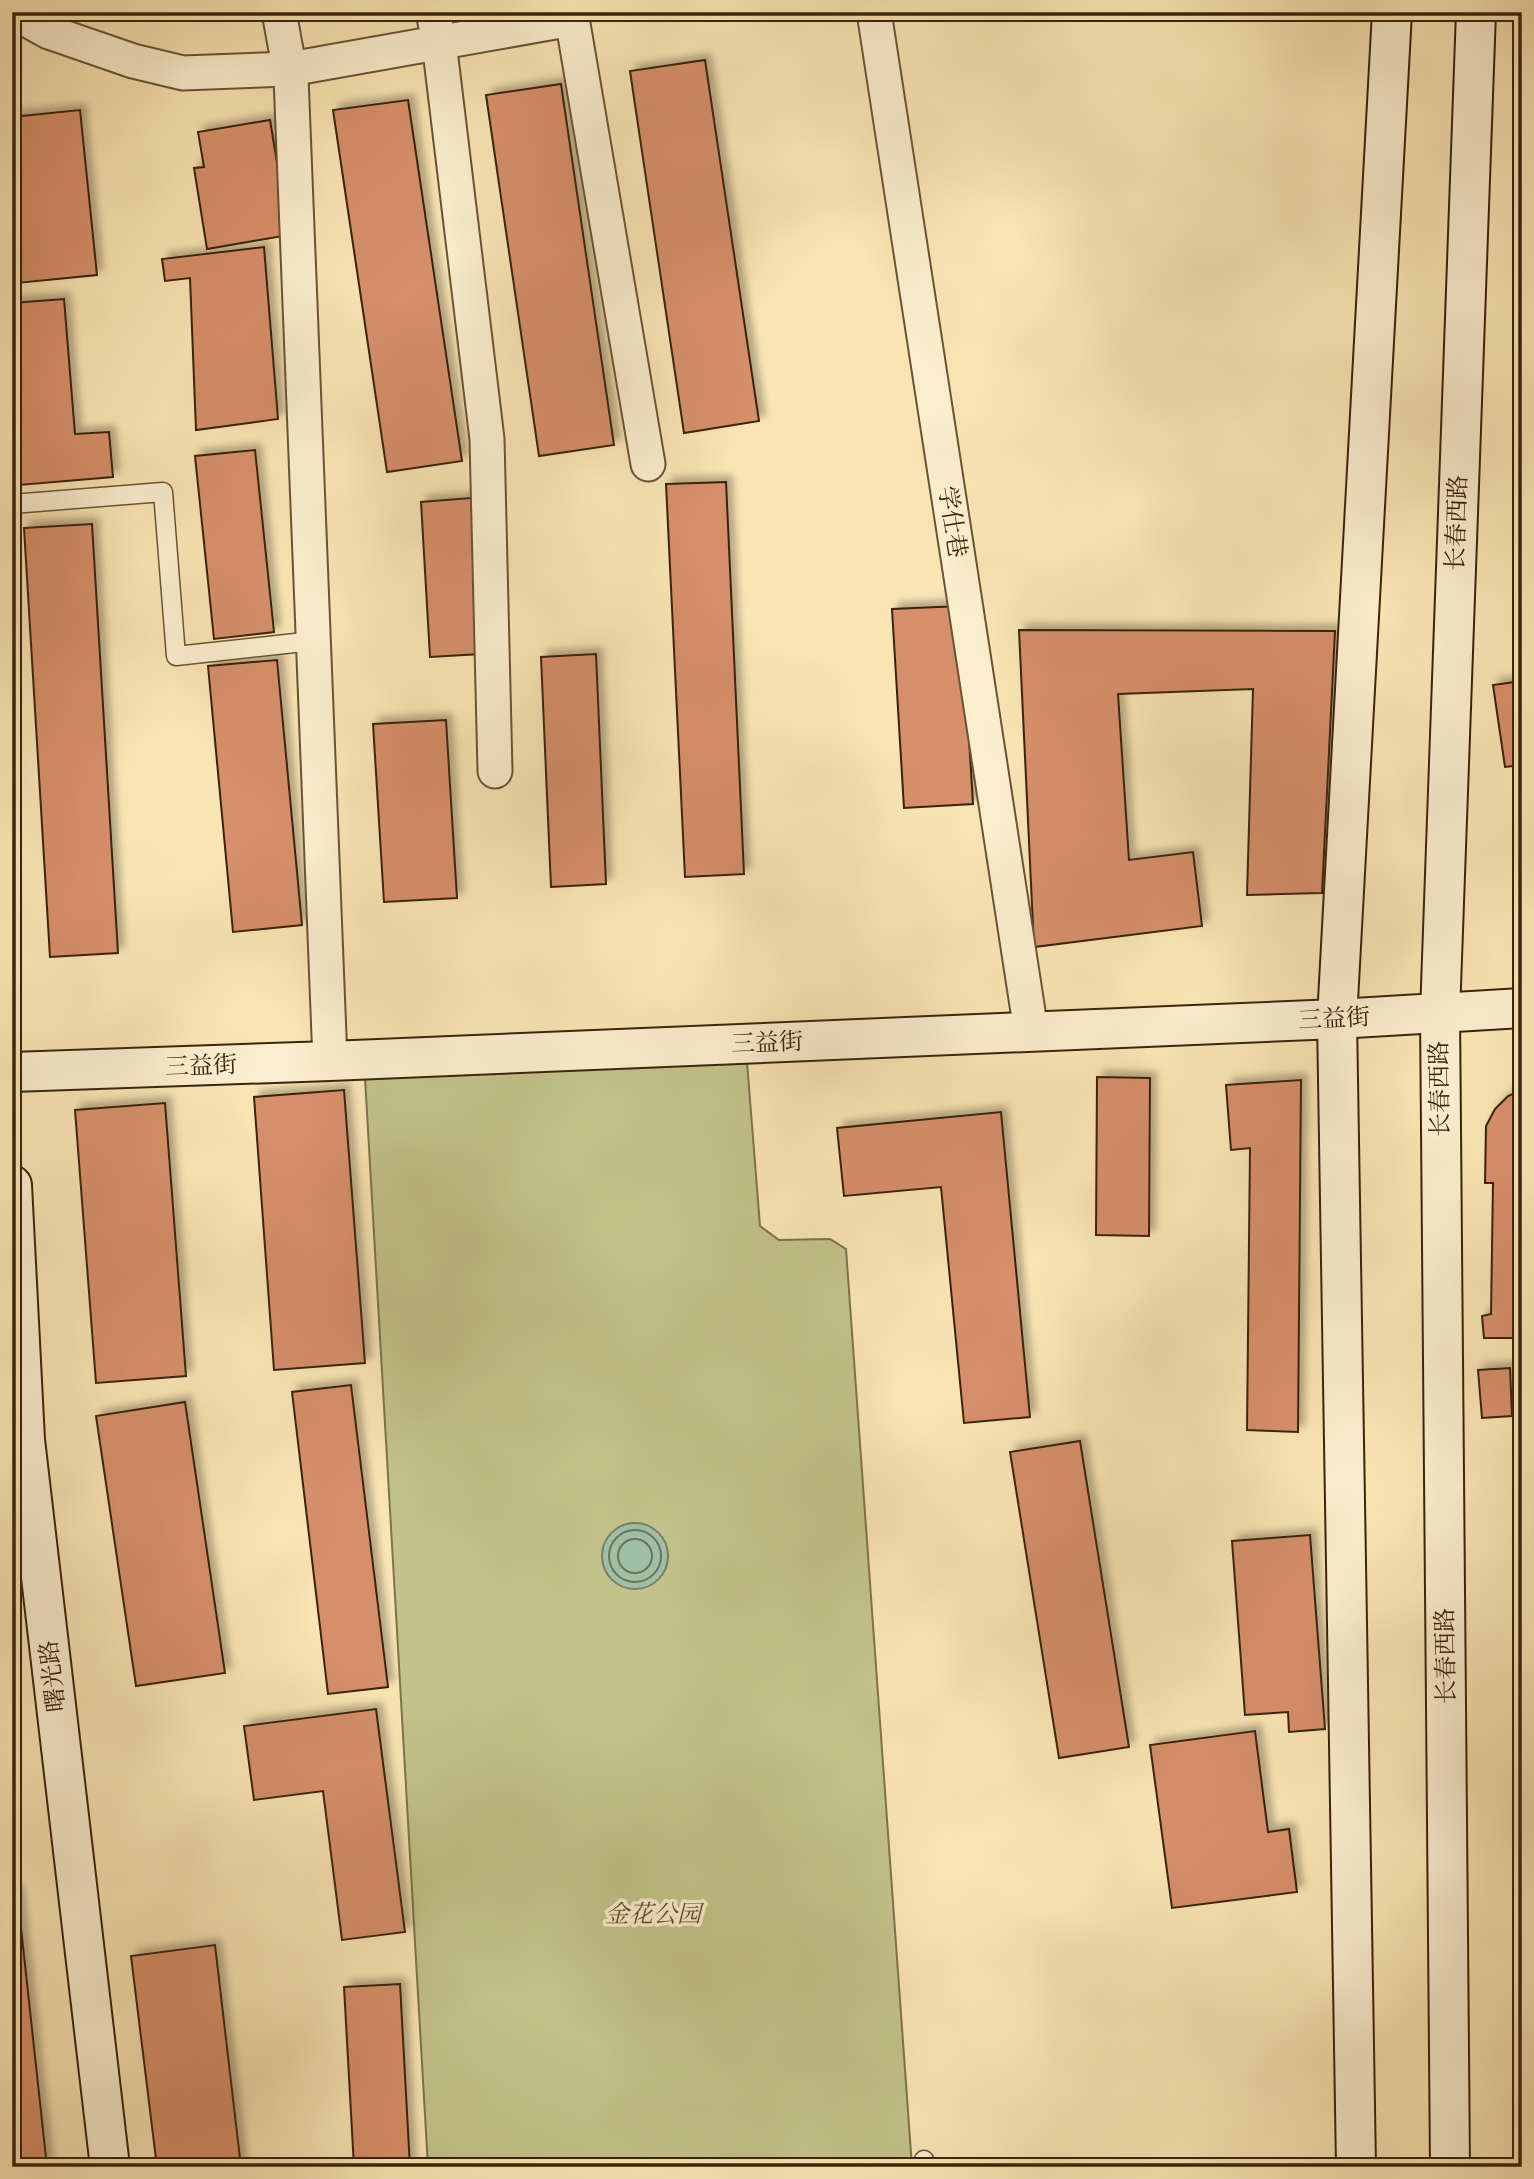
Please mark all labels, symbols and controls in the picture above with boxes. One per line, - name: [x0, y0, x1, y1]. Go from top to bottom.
- street label: 长春西路: [1440, 474, 1474, 572]
- street label: 学仕巷: [931, 484, 973, 560]
- street label: 三益街: [1297, 1002, 1371, 1036]
- street label: 三益街: [730, 1026, 804, 1060]
- street label: 长春西路: [1424, 1041, 1456, 1137]
- street label: 三益街: [164, 1049, 238, 1083]
- street label: 长春西路: [1430, 1608, 1462, 1704]
- street label: 曙光路: [33, 1638, 73, 1714]
- park label: 金花公园: [605, 1899, 705, 1930]

